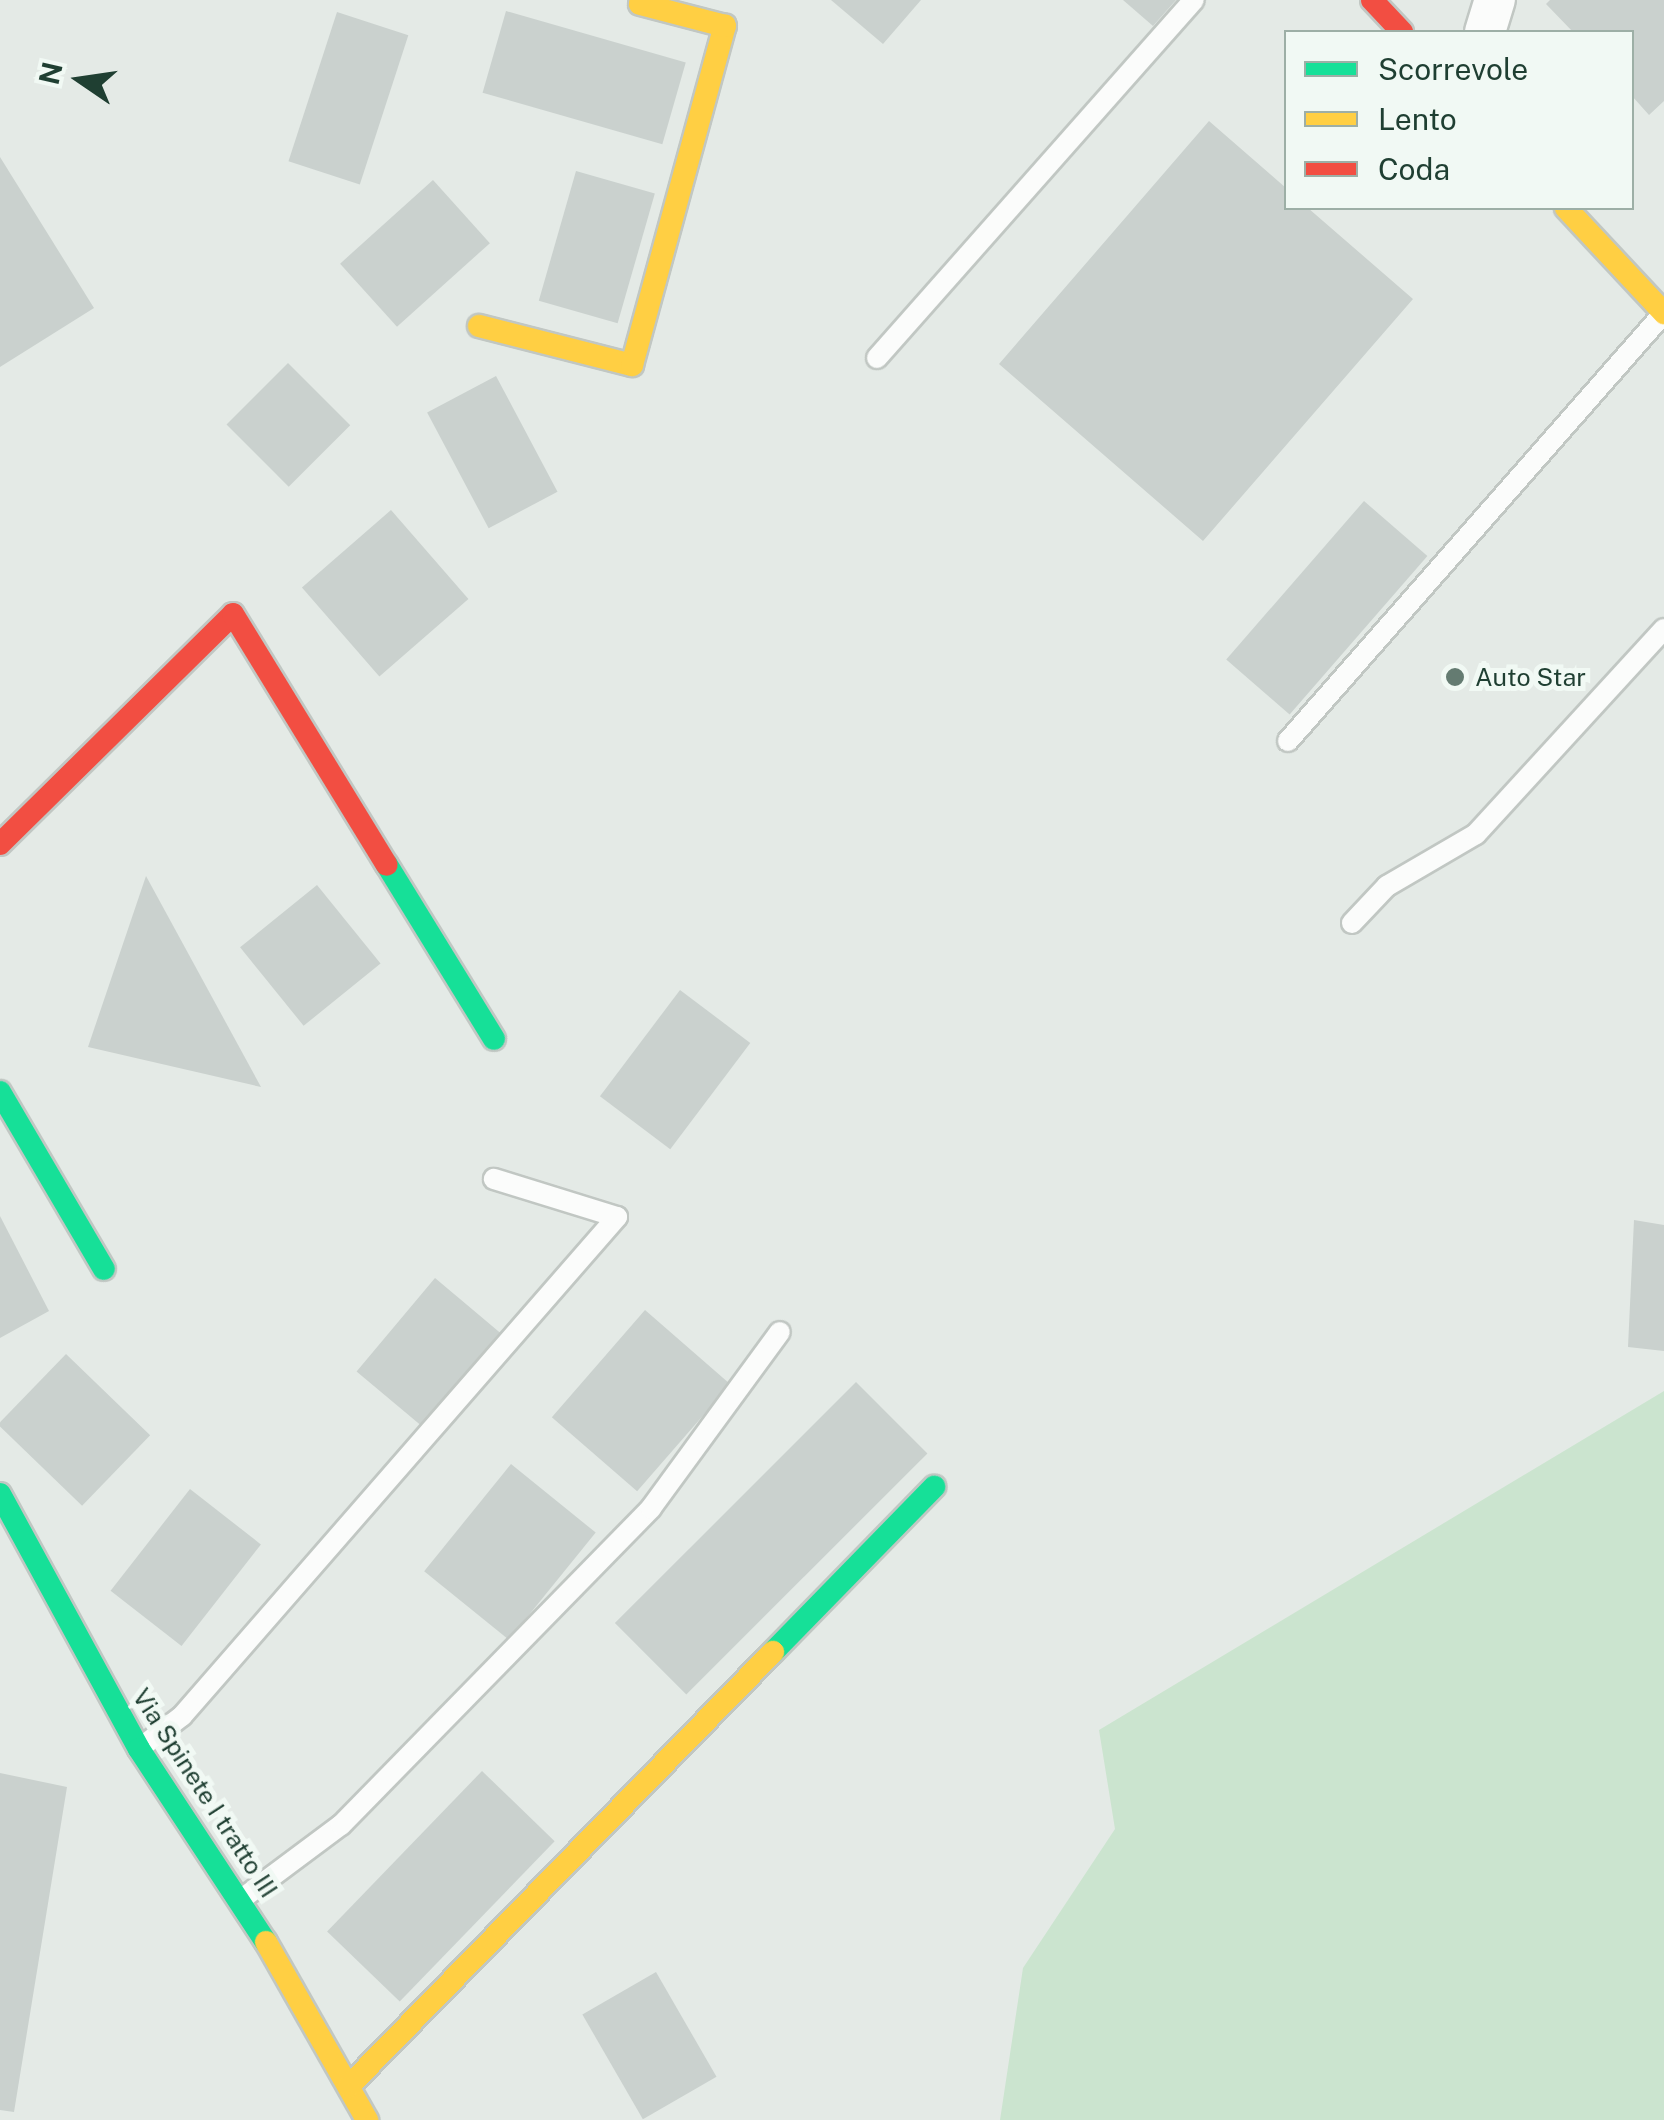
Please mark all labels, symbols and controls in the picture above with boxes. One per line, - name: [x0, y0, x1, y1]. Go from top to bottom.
- north arrow: [30, 30, 130, 130]
- legend: [1284, 30, 1634, 210]
- text: Scorrevole: [1378, 51, 1528, 87]
- text: N: [32, 59, 69, 88]
- text: Lento: [1378, 101, 1457, 137]
- text: Coda: [1378, 151, 1450, 187]
- place label: Auto Star: [1475, 662, 1586, 692]
- marker: Auto Star: [1444, 666, 1466, 688]
- street label: Via Spinete I tratto III: [126, 1683, 284, 1903]

